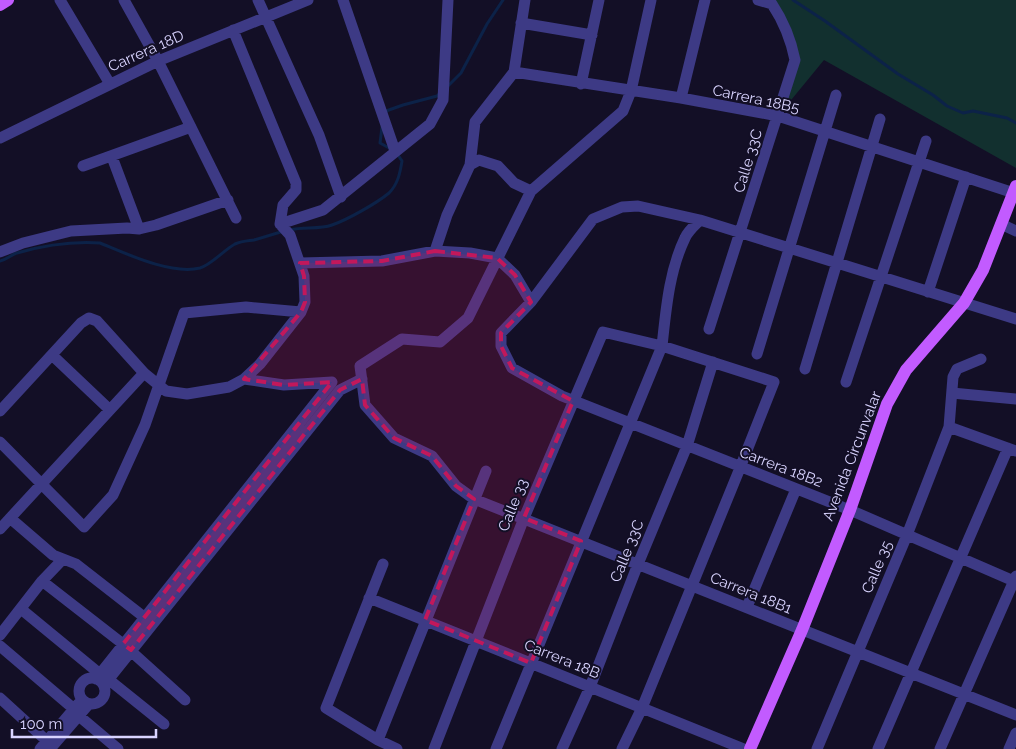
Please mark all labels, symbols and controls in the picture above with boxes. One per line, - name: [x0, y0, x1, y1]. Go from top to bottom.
- street label: Carrera 18D: [105, 26, 187, 76]
- street label: Carrera 18B5: [711, 81, 801, 117]
- street label: Calle 33C: [730, 127, 766, 195]
- street label: Avenida Circunvalar: [819, 388, 885, 523]
- street label: Carrera 18B2: [737, 443, 825, 491]
- street label: Calle 33: [494, 476, 532, 534]
- street label: Calle 33C: [606, 517, 648, 585]
- street label: Calle 35: [858, 538, 896, 596]
- street label: Carrera 18B1: [708, 568, 795, 618]
- street label: Carrera 18B: [521, 636, 603, 682]
- scale bar: [12, 706, 156, 738]
- text: 100 m: [20, 715, 62, 733]

